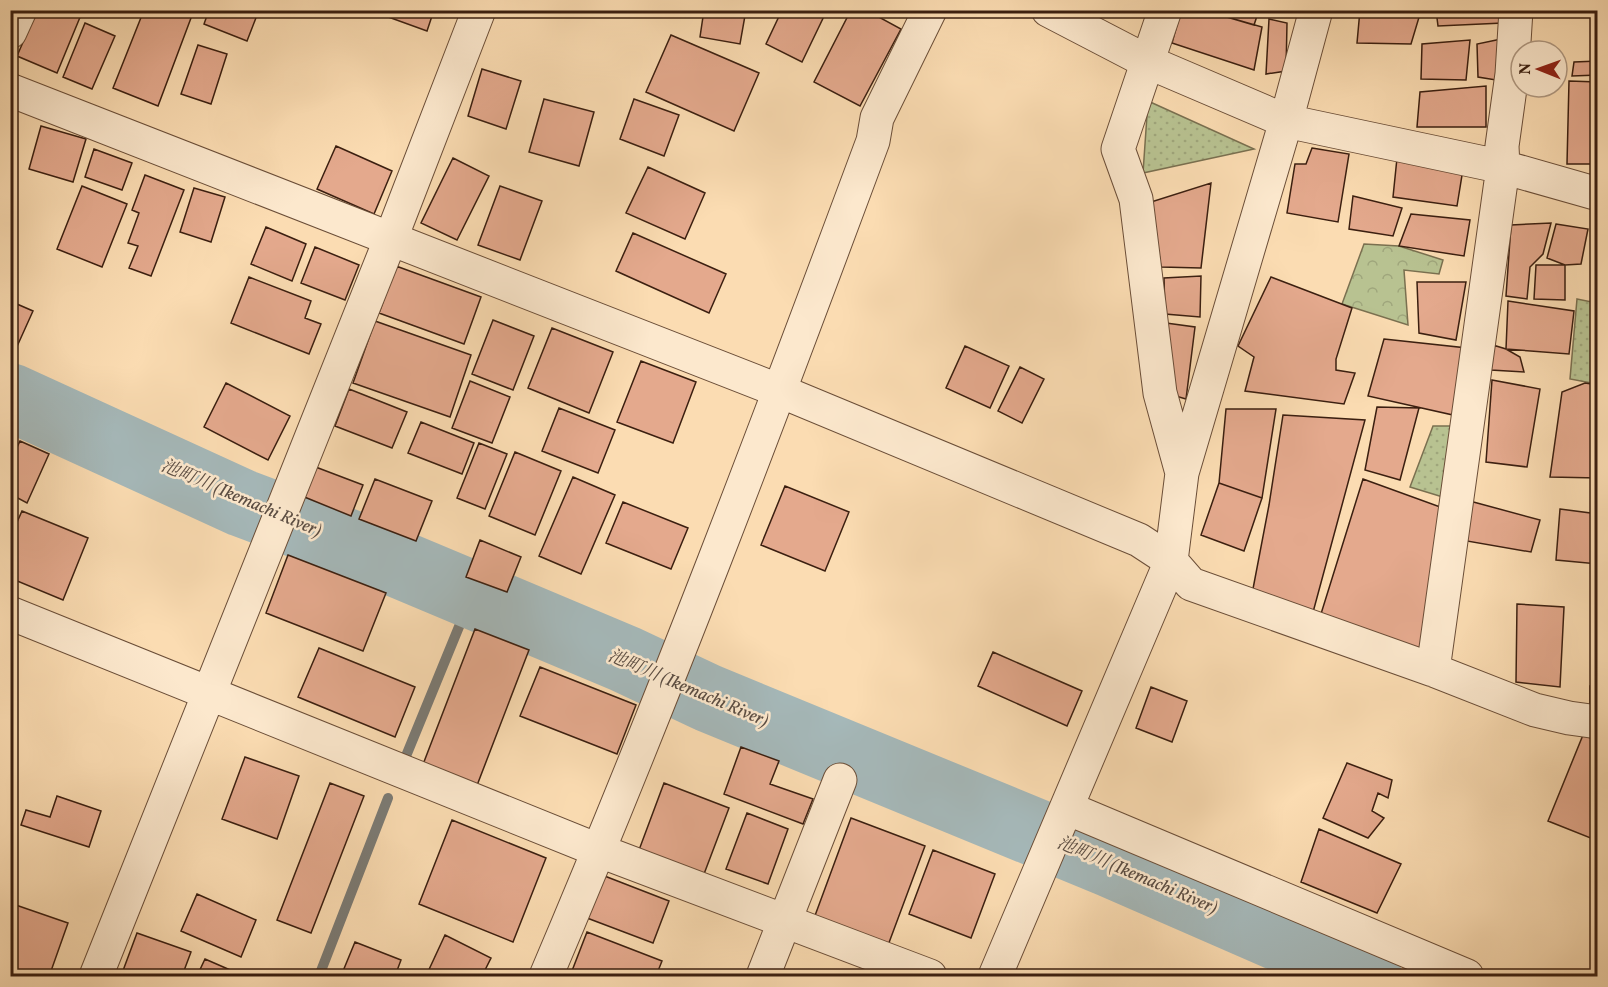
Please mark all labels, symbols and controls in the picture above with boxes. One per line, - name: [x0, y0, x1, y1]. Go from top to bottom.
- north arrow: [1509, 39, 1569, 99]
- text: N: [1515, 62, 1537, 75]
- water label: 池町川 (Ikemachi River): [157, 454, 325, 544]
- water label: 池町川 (Ikemachi River): [604, 644, 772, 734]
- water label: 池町川 (Ikemachi River): [1053, 831, 1221, 921]

